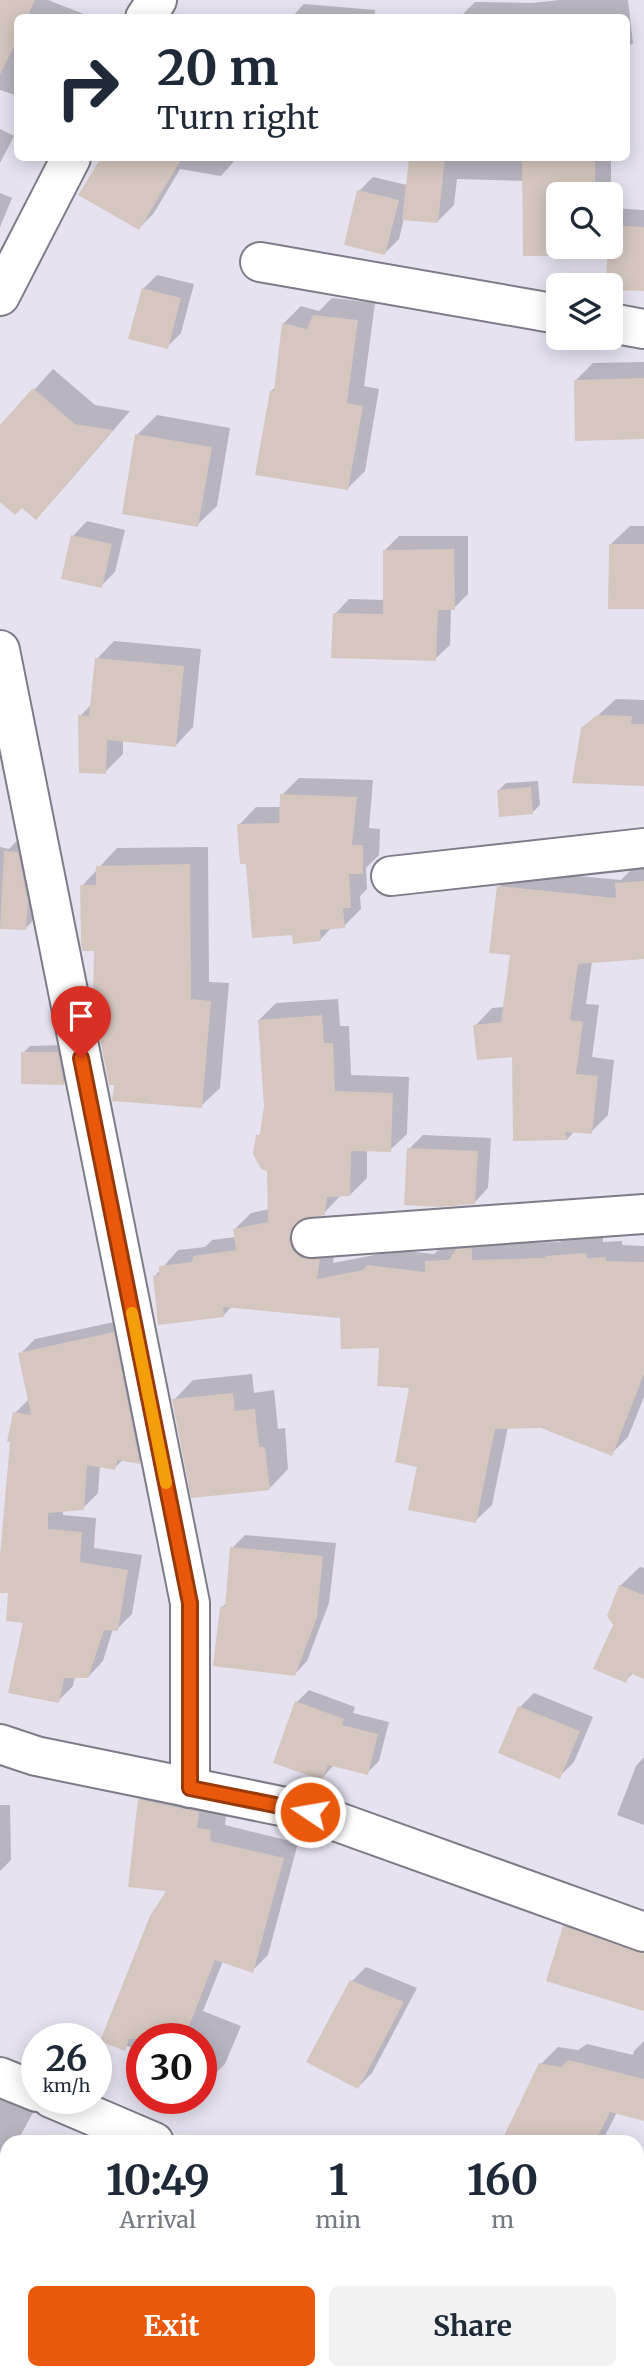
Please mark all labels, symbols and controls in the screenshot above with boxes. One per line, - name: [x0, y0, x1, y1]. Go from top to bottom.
- text: 20 m: [157, 37, 278, 98]
- icon: right: [42, 42, 133, 133]
- text: Turn right: [157, 98, 319, 138]
- map controls: [546, 182, 623, 350]
- button: search: [546, 182, 623, 259]
- button: layers: [546, 273, 623, 350]
- pin: [51, 986, 111, 1058]
- icon: arrive: [62, 997, 100, 1035]
- position arrow: [273, 1775, 347, 1849]
- speed limit sign: 30: [126, 2023, 217, 2114]
- text: 26: [46, 2037, 87, 2081]
- text: km/h: [43, 2074, 90, 2097]
- text: 10:49: [106, 2154, 210, 2206]
- text: 1: [329, 2154, 348, 2206]
- text: 160: [467, 2154, 538, 2206]
- text: Arrival: [119, 2205, 196, 2234]
- text: min: [316, 2205, 361, 2234]
- text: m: [491, 2205, 514, 2234]
- button: Exit: [28, 2286, 315, 2366]
- button: Share: [329, 2286, 616, 2366]

